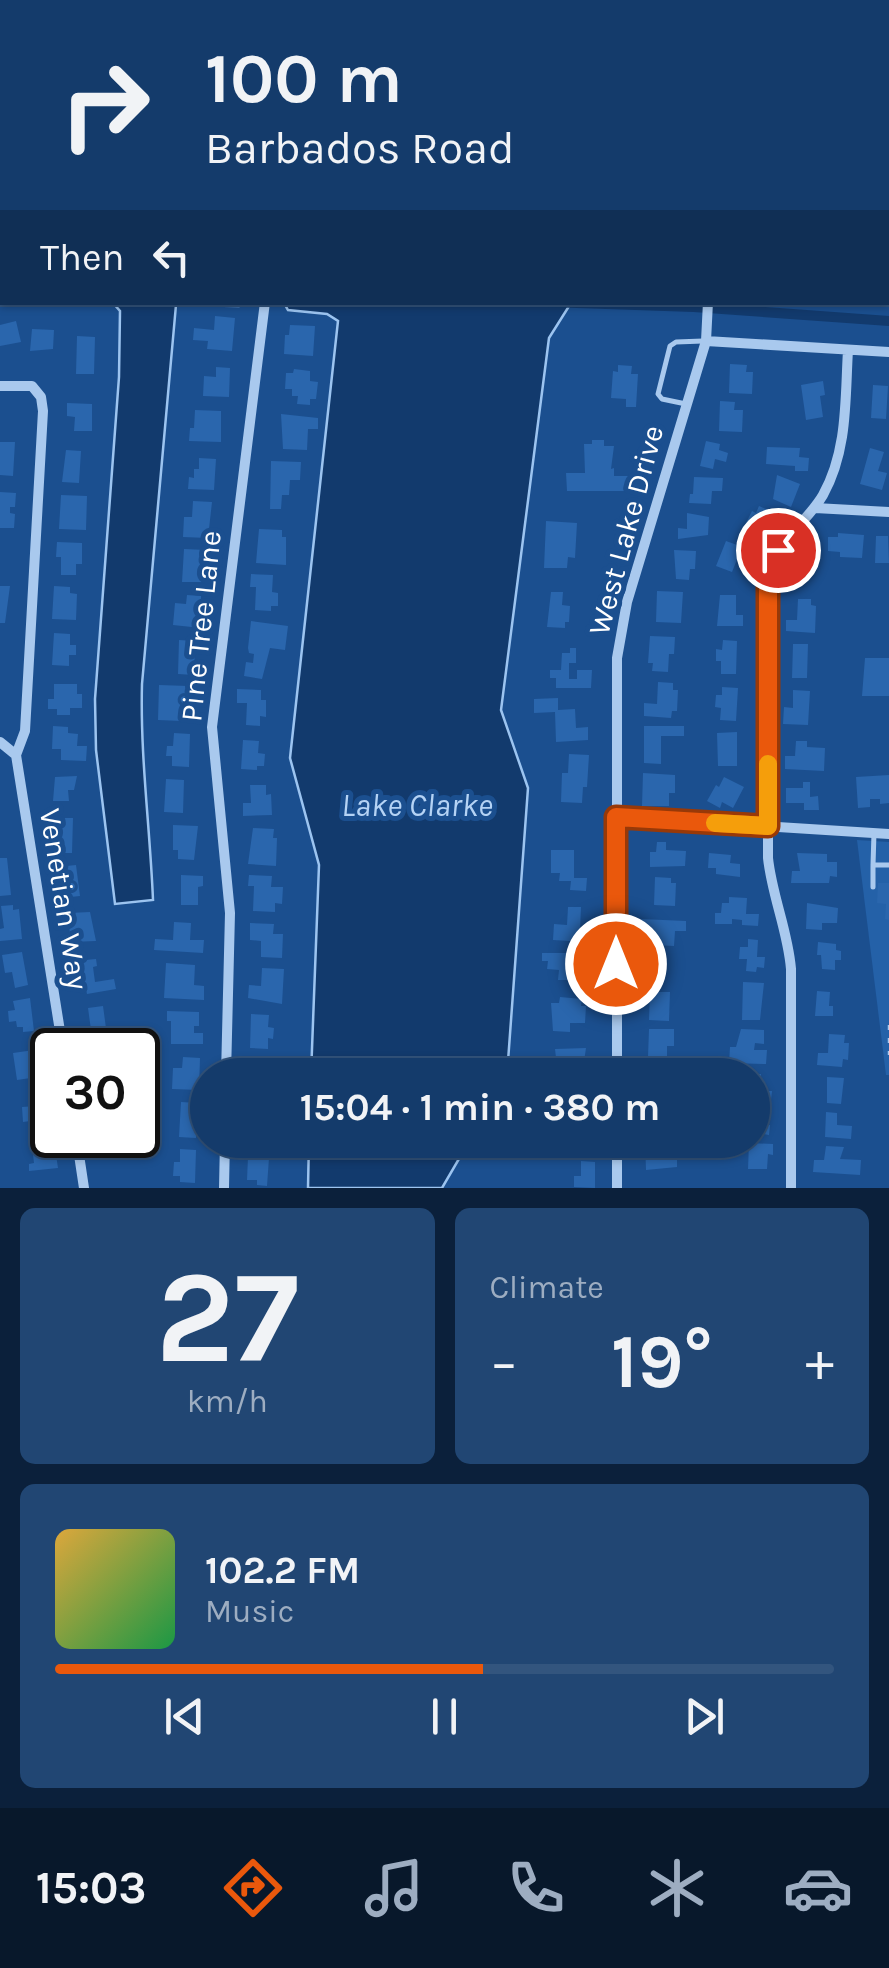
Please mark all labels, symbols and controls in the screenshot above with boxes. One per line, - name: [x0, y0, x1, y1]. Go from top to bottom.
- text: 100 m: [205, 38, 403, 120]
- icon: right: [40, 40, 170, 170]
- text: Barbados Road: [205, 122, 515, 174]
- icon: left: [144, 230, 199, 285]
- text: Then: [40, 235, 124, 280]
- street label: West Lake Drive: [581, 421, 671, 639]
- pin: [736, 508, 821, 593]
- icon: arrive: [751, 523, 806, 578]
- street label: Pine Tree Lane: [173, 529, 229, 723]
- water label: Lake Clarke: [341, 787, 493, 824]
- street label: Venetian Way: [32, 806, 96, 992]
- position arrow: [564, 912, 668, 1016]
- speed limit sign: 30: [30, 1028, 160, 1158]
- text: 15:04 · 1 min · 380 m: [300, 1085, 660, 1130]
- text: 27: [156, 1242, 299, 1394]
- text: Climate: [490, 1269, 604, 1306]
- text: 19°: [611, 1318, 713, 1406]
- text: −: [490, 1330, 518, 1394]
- text: +: [805, 1330, 834, 1394]
- text: km/h: [187, 1383, 268, 1420]
- text: 102.2 FM: [205, 1548, 360, 1593]
- text: Music: [205, 1593, 294, 1630]
- icon: previous: [157, 1689, 212, 1744]
- icon: pause: [417, 1689, 472, 1744]
- icon: next: [677, 1689, 732, 1744]
- icon: directions: [218, 1853, 288, 1923]
- icon: music: [359, 1853, 429, 1923]
- icon: phone: [501, 1853, 571, 1923]
- icon: climate: [642, 1853, 712, 1923]
- icon: car: [783, 1853, 853, 1923]
- text: 15:03: [36, 1862, 147, 1914]

